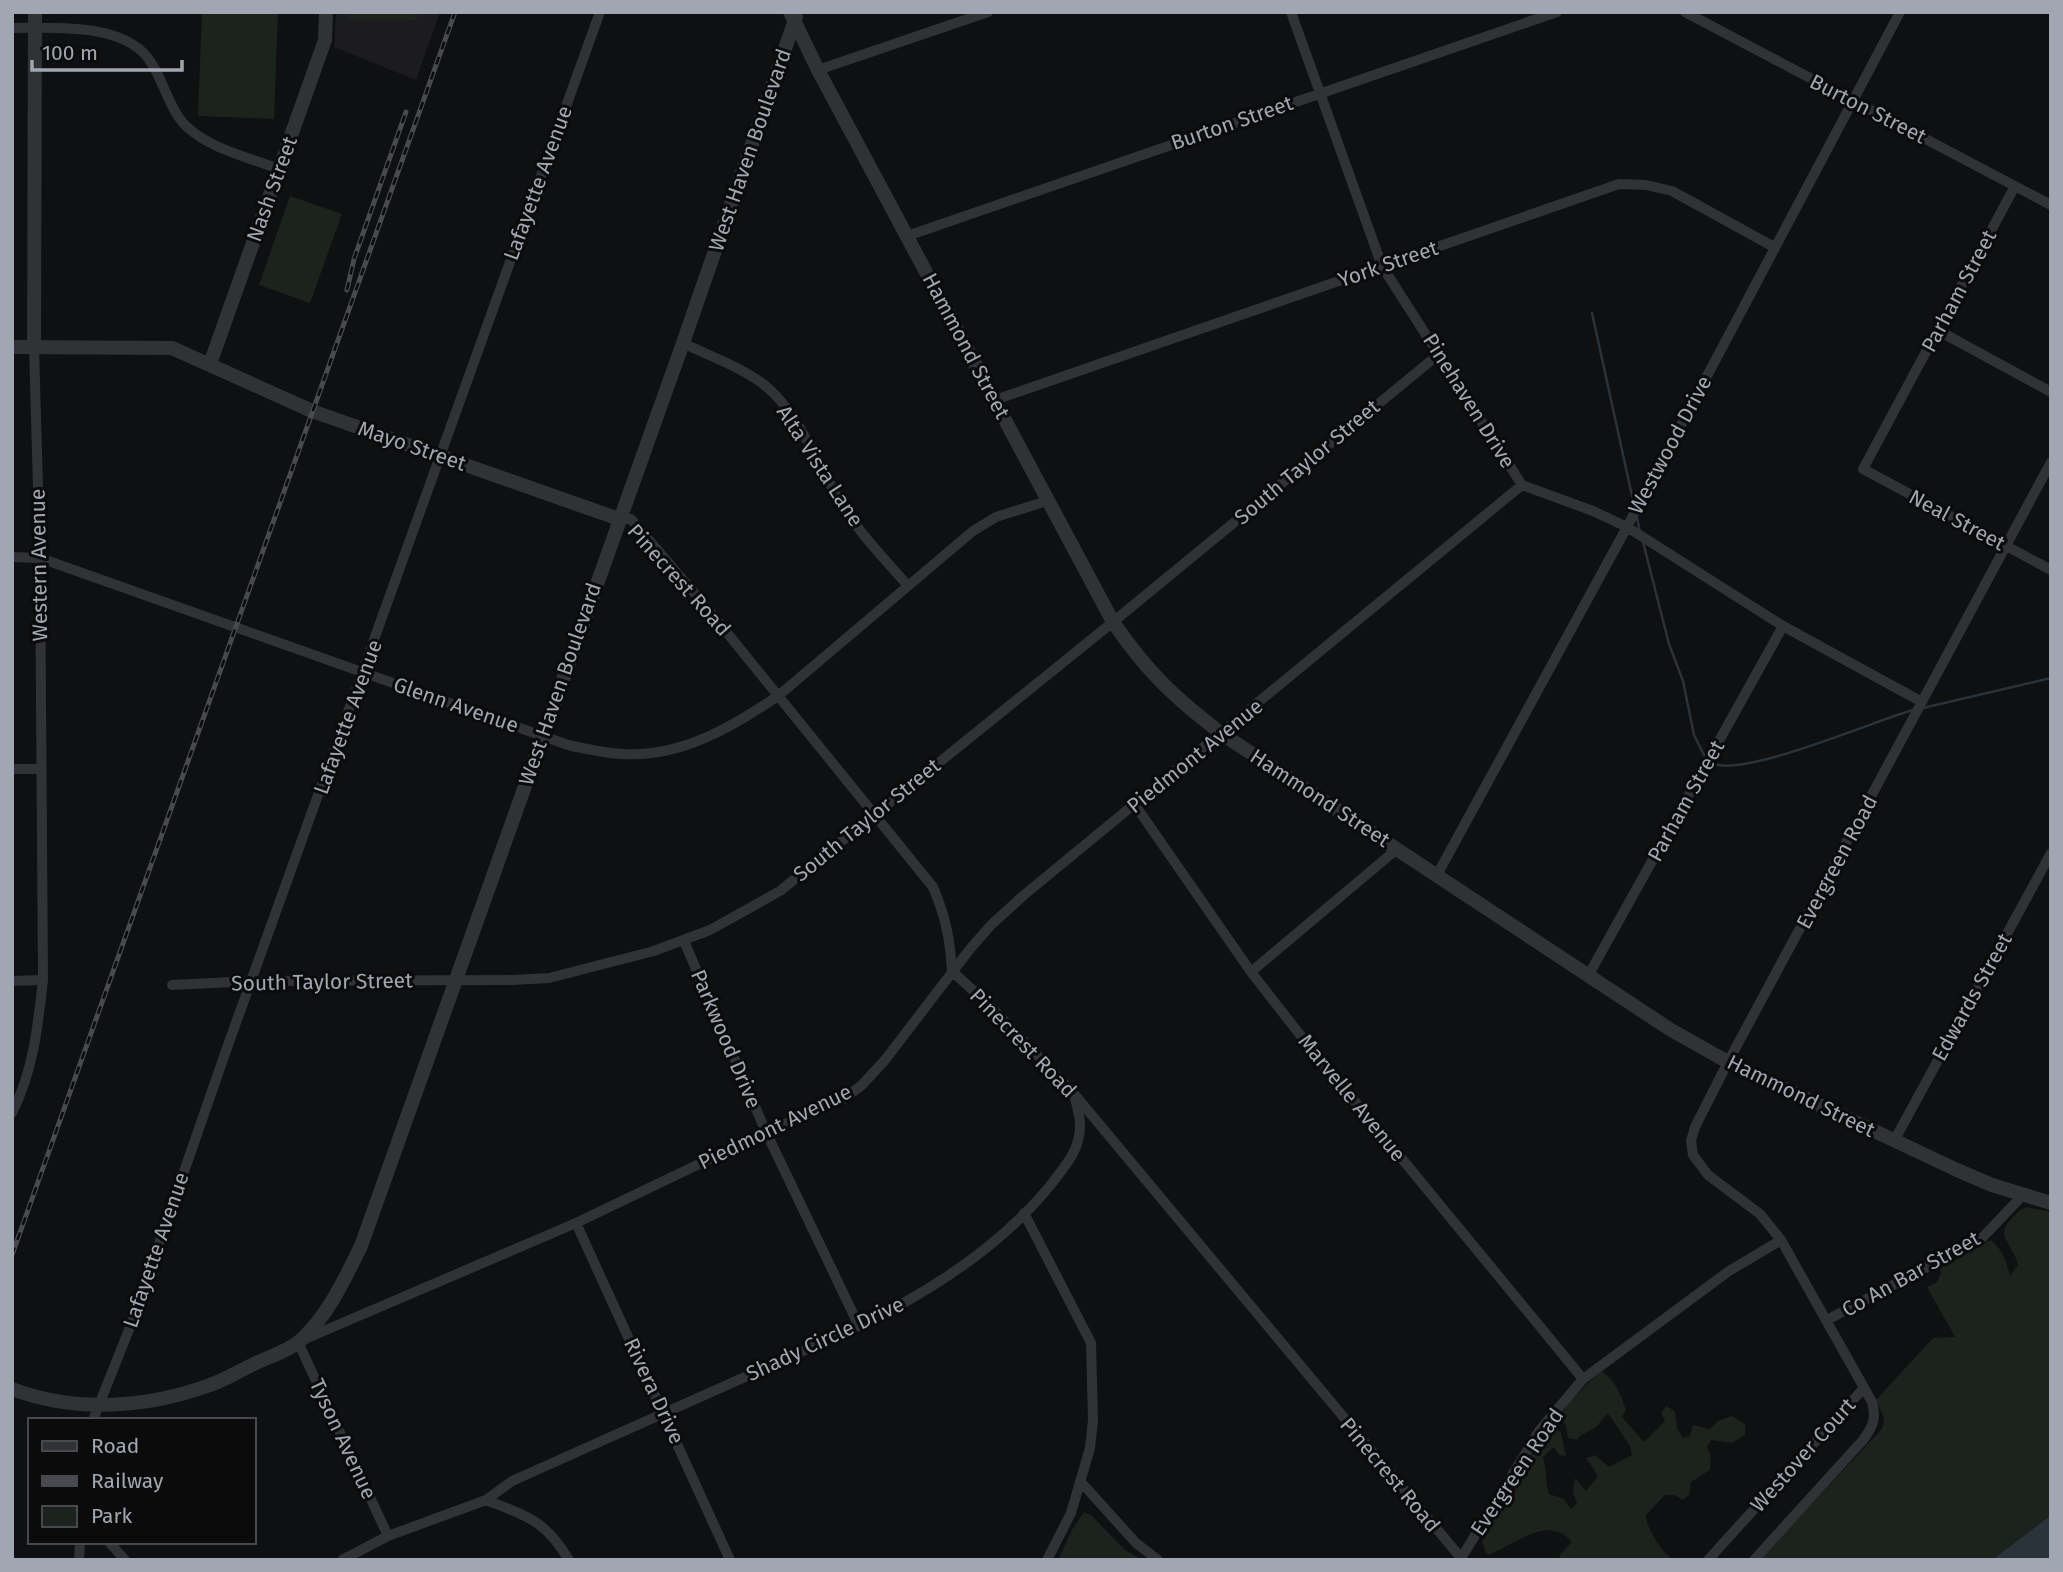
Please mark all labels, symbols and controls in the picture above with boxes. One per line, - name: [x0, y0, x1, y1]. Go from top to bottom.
- scale bar: [32, 28, 182, 72]
- text: 100 m: [42, 40, 98, 66]
- street label: West Haven Boulevard: [703, 45, 797, 255]
- street label: Burton Street: [1805, 68, 1931, 150]
- street label: Burton Street: [1167, 90, 1297, 156]
- street label: Lafayette Avenue: [498, 102, 578, 264]
- street label: Nash Street: [241, 132, 303, 245]
- street label: Parham Street: [1916, 225, 2002, 357]
- street label: York Street: [1335, 235, 1442, 293]
- street label: Hammond Street: [917, 269, 1016, 424]
- street label: Pinehaven Drive: [1417, 329, 1521, 473]
- street label: Westwood Drive: [1623, 371, 1717, 519]
- street label: South Taylor Street: [1229, 393, 1385, 530]
- street label: Alta Vista Lane: [771, 400, 869, 532]
- street label: Mayo Street: [355, 415, 470, 477]
- street label: Neal Street: [1904, 484, 2010, 556]
- street label: Western Avenue: [25, 488, 53, 642]
- street label: Pinecrest Road: [622, 518, 736, 642]
- street label: West Haven Boulevard: [513, 579, 607, 789]
- street label: Lafayette Avenue: [308, 636, 388, 798]
- street label: Glenn Avenue: [390, 671, 522, 739]
- street label: Piedmont Avenue: [1122, 693, 1268, 819]
- street label: Parham Street: [1642, 735, 1730, 866]
- street label: Hammond Street: [1245, 743, 1395, 853]
- street label: South Taylor Street: [788, 752, 946, 887]
- street label: Evergreen Road: [1791, 791, 1883, 933]
- street label: Edwards Street: [1926, 928, 2018, 1065]
- street label: Parkwood Drive: [685, 966, 767, 1112]
- street label: South Taylor Street: [231, 967, 413, 997]
- street label: Pinecrest Road: [964, 983, 1082, 1103]
- street label: Marvelle Avenue: [1293, 1029, 1411, 1167]
- street label: Hammond Street: [1723, 1049, 1880, 1143]
- street label: Piedmont Avenue: [694, 1079, 856, 1175]
- street label: Lafayette Avenue: [117, 1169, 195, 1331]
- street label: Co An Bar Street: [1837, 1225, 1985, 1323]
- street label: Shady Circle Drive: [742, 1291, 908, 1387]
- street label: Rivera Drive: [618, 1334, 690, 1448]
- street label: Tyson Avenue: [304, 1375, 382, 1503]
- street label: Westover Court: [1745, 1392, 1861, 1517]
- street label: Evergreen Road: [1465, 1403, 1569, 1541]
- street label: Pinecrest Road: [1334, 1412, 1446, 1538]
- legend: [28, 1418, 256, 1544]
- text: Road: [91, 1433, 139, 1459]
- text: Railway: [91, 1468, 164, 1494]
- text: Park: [91, 1503, 133, 1529]

